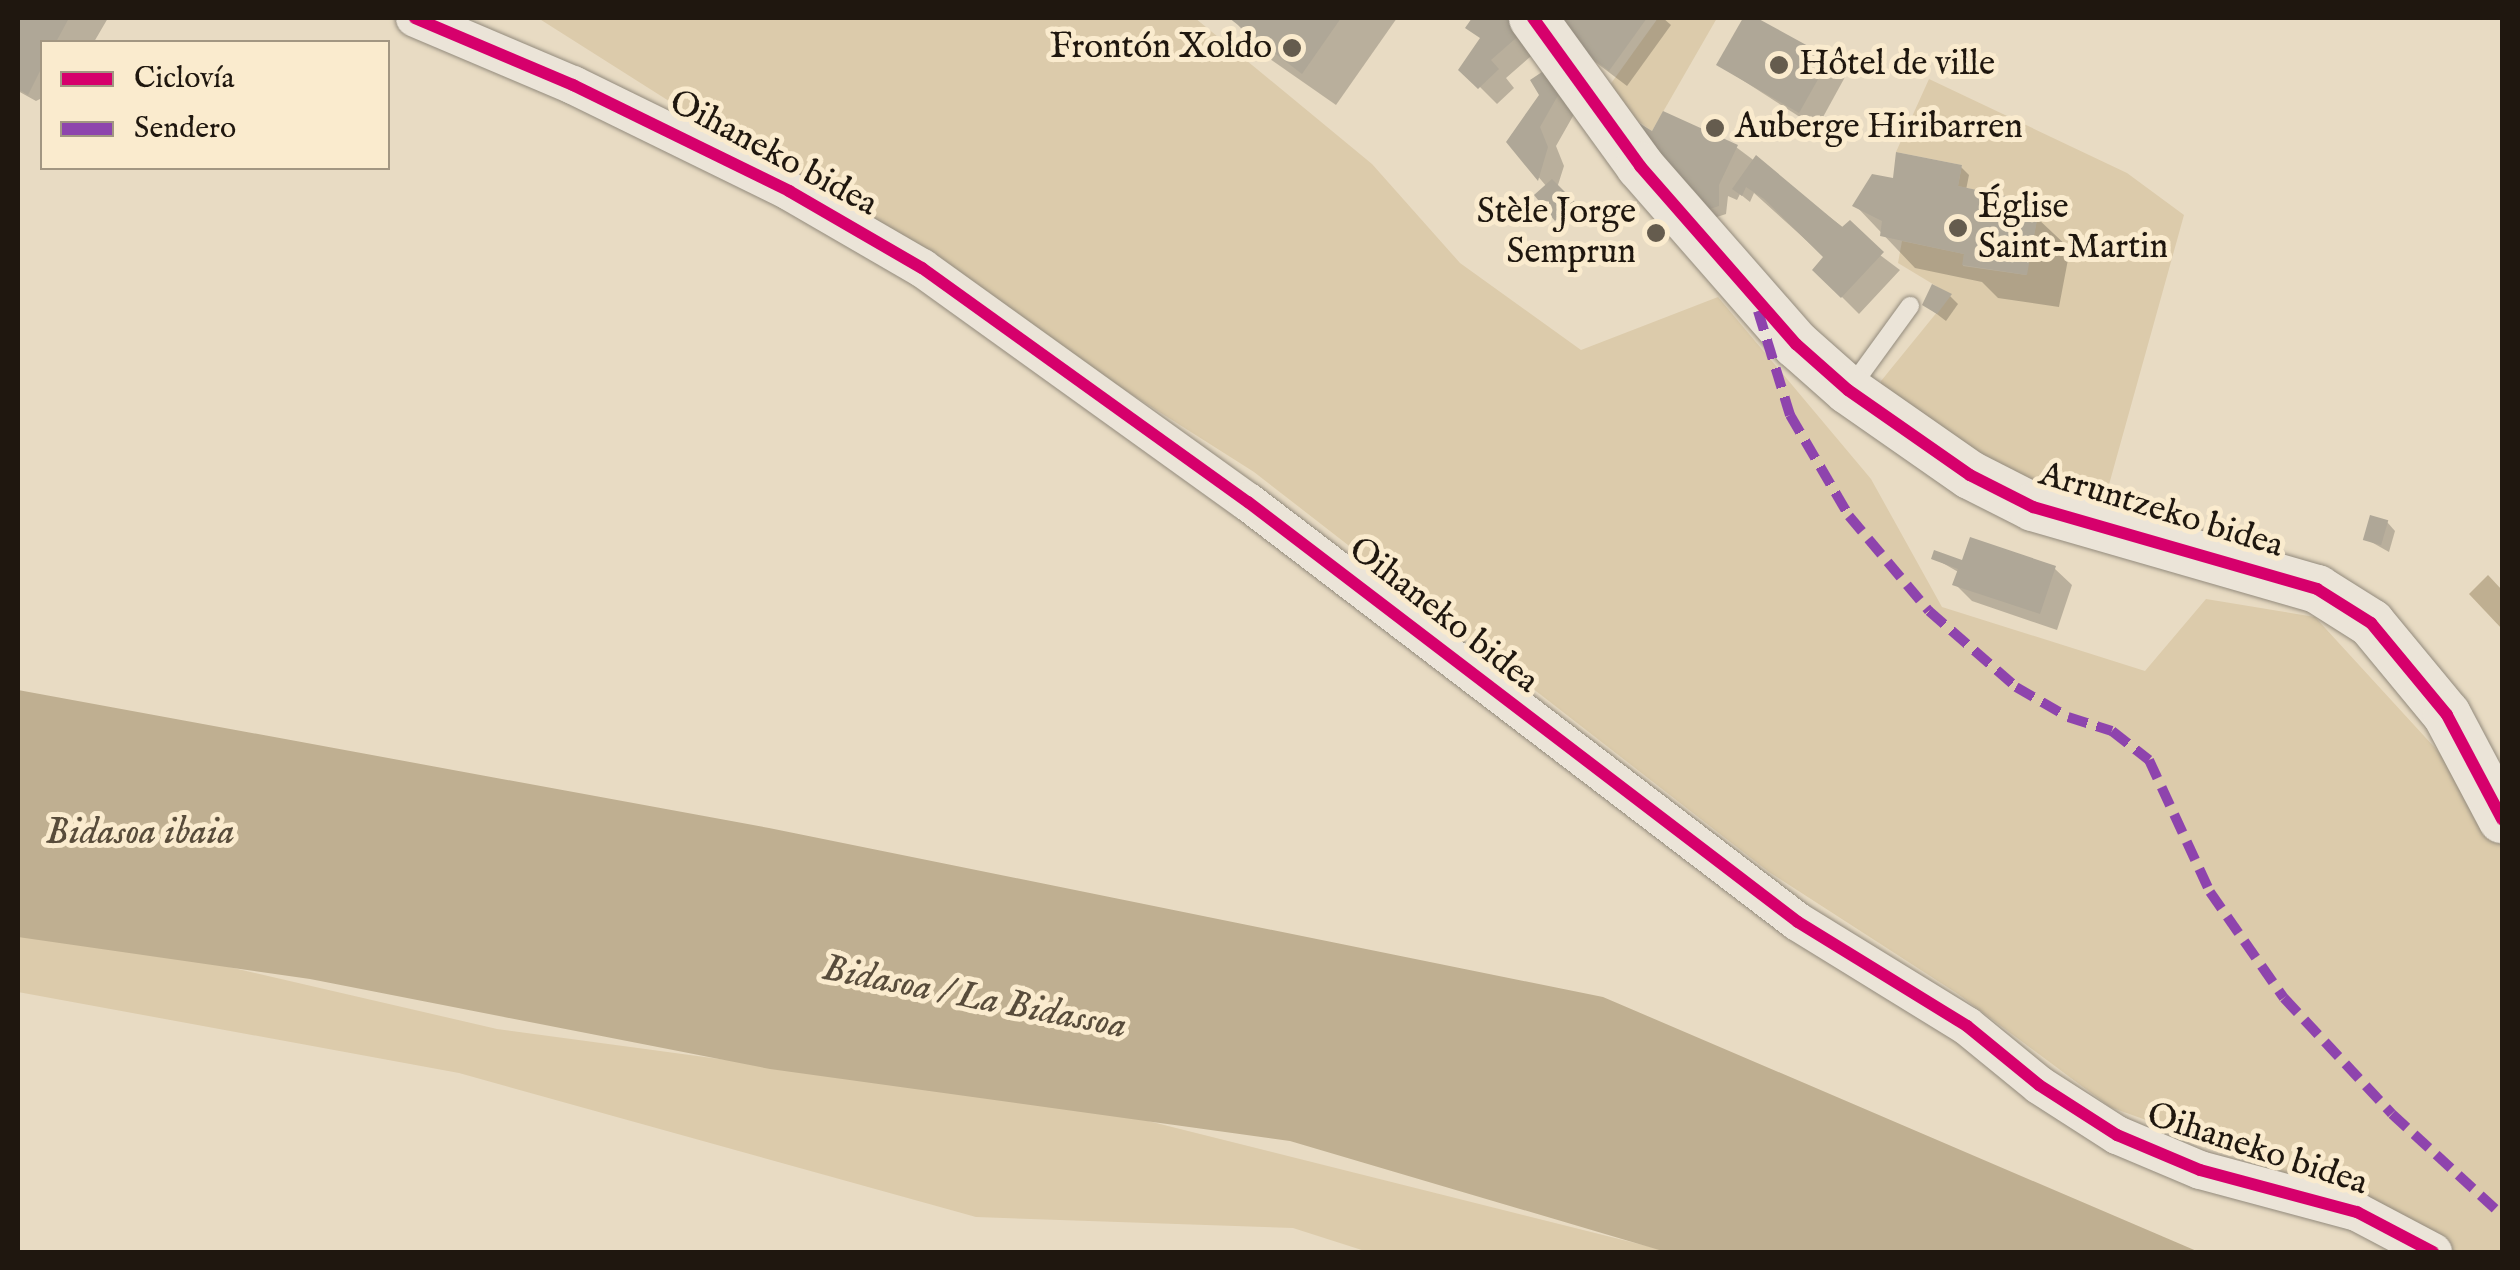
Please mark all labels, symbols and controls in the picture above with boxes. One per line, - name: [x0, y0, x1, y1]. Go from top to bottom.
- place label: Frontón Xoldo: [1050, 27, 1272, 69]
- marker: Frontón Xoldo: [1281, 37, 1303, 59]
- legend: [40, 40, 390, 170]
- place label: Hôtel de ville: [1799, 44, 1995, 86]
- marker: Hôtel de ville: [1768, 54, 1790, 76]
- text: Ciclovía: [134, 60, 234, 98]
- street label: Oihaneko bidea: [662, 82, 884, 226]
- place label: Auberge Hiribarren: [1735, 107, 2023, 149]
- text: Sendero: [134, 110, 236, 148]
- marker: Auberge Hiribarren: [1704, 117, 1726, 139]
- place label: Église Saint-Martin: [1978, 187, 2168, 269]
- place label: Stèle Jorge Semprun: [1477, 192, 1636, 274]
- marker: Église Saint-Martin: [1947, 217, 1969, 239]
- marker: Stèle Jorge Semprun: [1645, 222, 1667, 244]
- street label: Arruntzeko bidea: [2034, 454, 2288, 568]
- street label: Oihaneko bidea: [1340, 529, 1546, 703]
- water label: Bidasoa ibaia: [45, 811, 235, 857]
- water label: Bidasoa / La Bidassoa: [818, 947, 1130, 1051]
- street label: Oihaneko bidea: [2141, 1095, 2373, 1205]

